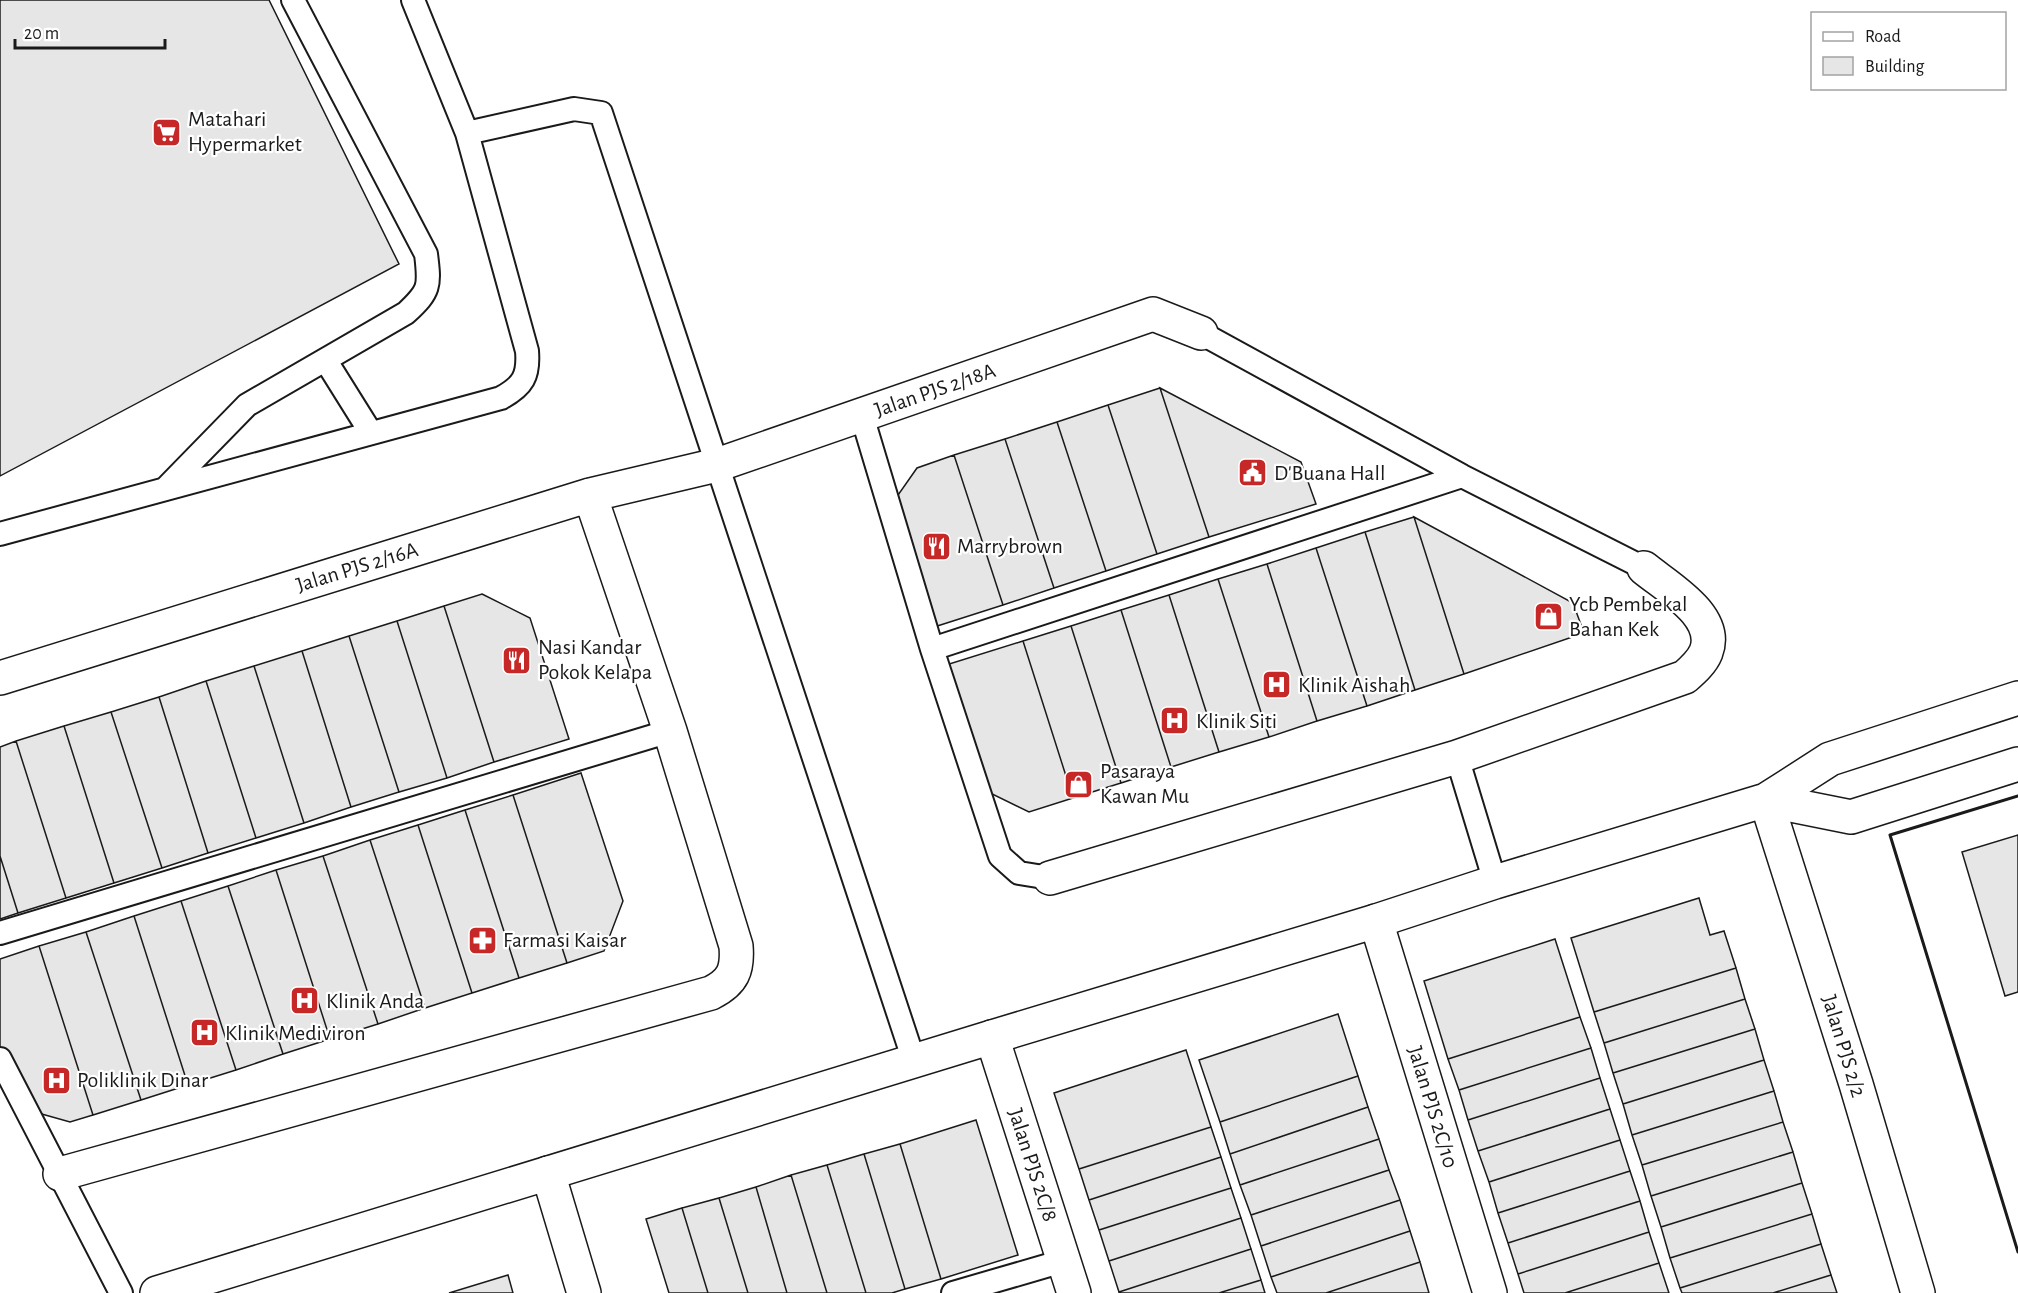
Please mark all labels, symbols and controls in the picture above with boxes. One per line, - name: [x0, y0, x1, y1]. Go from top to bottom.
- scale bar: [15, 12, 165, 50]
- legend: [1811, 12, 2006, 90]
- text: 20 m: [24, 25, 59, 43]
- text: Road: [1865, 28, 1901, 46]
- text: Building: [1865, 58, 1925, 76]
- place label: Matahari Hypermarket: [188, 108, 302, 155]
- supermarket icon: Matahari Hypermarket: [151, 116, 183, 148]
- street label: Jalan PJS 2/18A: [872, 359, 999, 421]
- public building icon: D'Buana Hall: [1237, 457, 1269, 489]
- place label: D'Buana Hall: [1274, 462, 1385, 484]
- restaurant icon: Marrybrown: [920, 530, 952, 562]
- place label: Marrybrown: [957, 535, 1063, 557]
- street label: Jalan PJS 2/16A: [293, 538, 421, 596]
- place label: Ycb Pembekal Bahan Kek: [1569, 593, 1688, 640]
- shop icon: Ycb Pembekal Bahan Kek: [1532, 601, 1564, 633]
- place label: Nasi Kandar Pokok Kelapa: [538, 636, 652, 683]
- restaurant icon: Nasi Kandar Pokok Kelapa: [501, 644, 533, 676]
- hospital icon: Klinik Aishah: [1261, 669, 1293, 701]
- place label: Klinik Aishah: [1298, 674, 1410, 696]
- hospital icon: Klinik Siti: [1159, 705, 1191, 737]
- place label: Klinik Siti: [1196, 710, 1277, 732]
- place label: Pasaraya Kawan Mu: [1100, 760, 1189, 807]
- shop icon: Pasaraya Kawan Mu: [1063, 768, 1095, 800]
- pharmacy icon: Farmasi Kaisar: [466, 924, 498, 956]
- place label: Farmasi Kaisar: [503, 929, 626, 951]
- hospital icon: Klinik Anda: [289, 985, 321, 1017]
- place label: Klinik Anda: [326, 990, 425, 1012]
- street label: Jalan PJS 2/2: [1818, 992, 1870, 1100]
- hospital icon: Klinik Mediviron: [188, 1017, 220, 1049]
- place label: Klinik Mediviron: [225, 1022, 366, 1044]
- street label: Jalan PJS 2C/10: [1404, 1043, 1462, 1171]
- hospital icon: Poliklinik Dinar: [40, 1064, 72, 1096]
- place label: Poliklinik Dinar: [77, 1069, 208, 1091]
- street label: Jalan PJS 2C/8: [1004, 1106, 1062, 1224]

